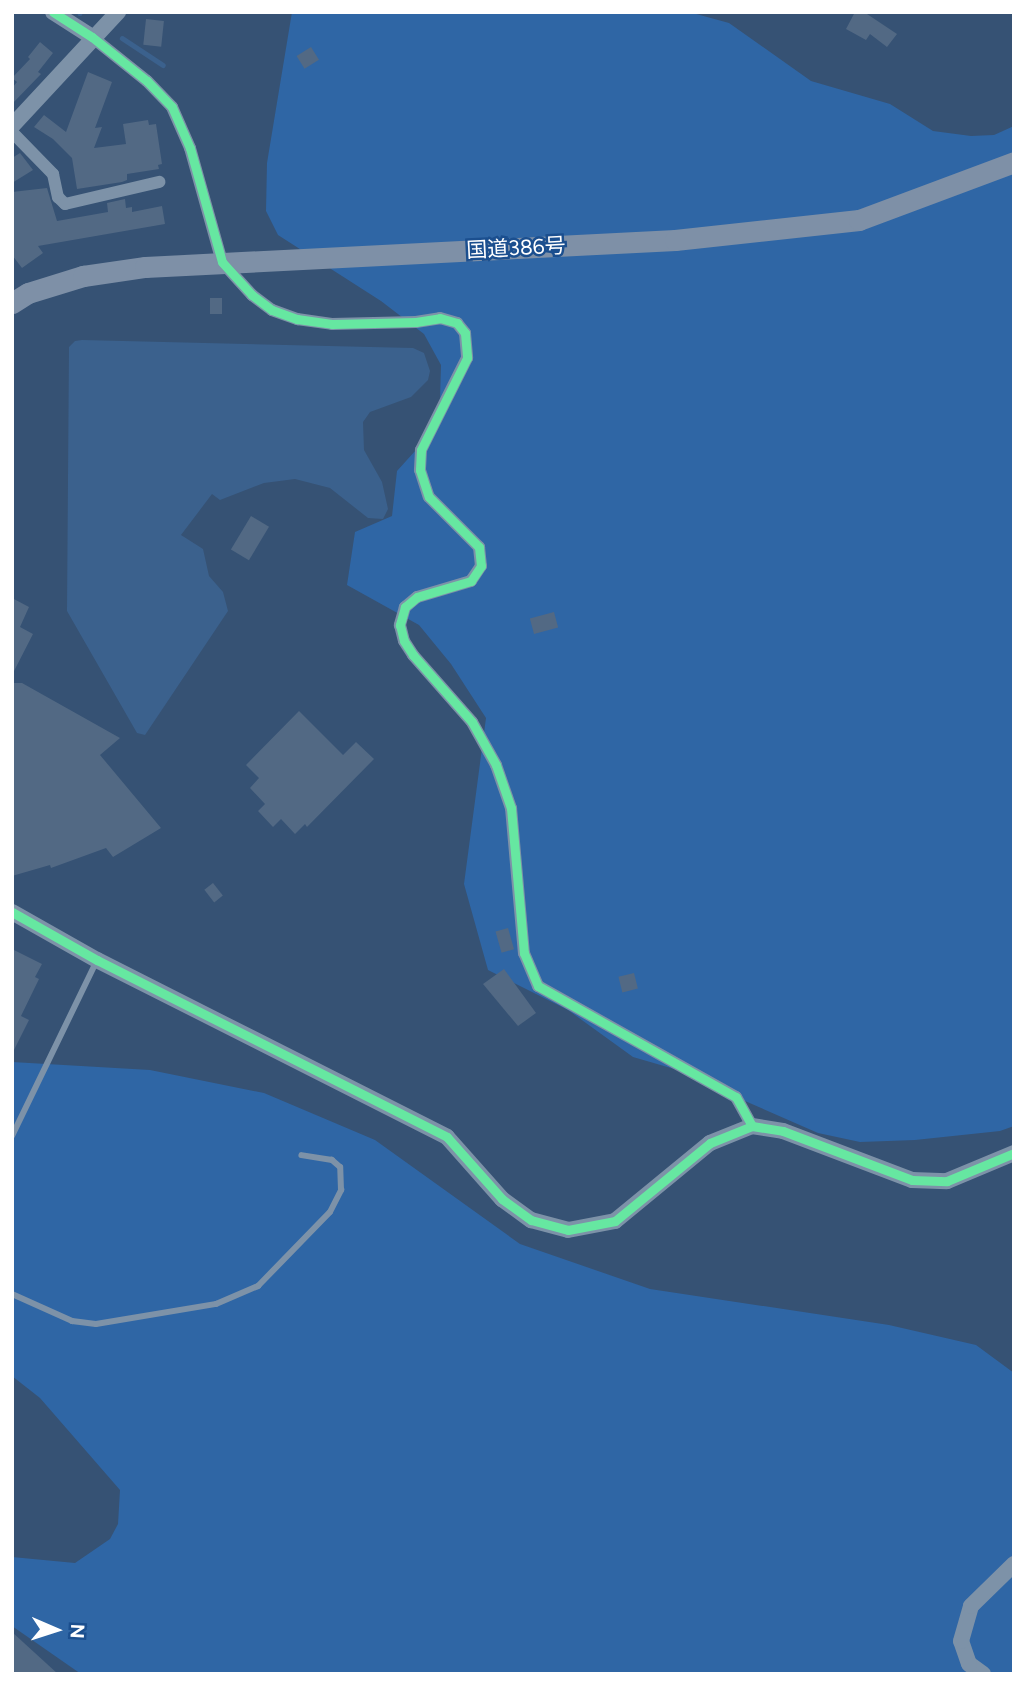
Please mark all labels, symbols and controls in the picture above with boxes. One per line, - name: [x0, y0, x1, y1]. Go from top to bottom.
- street label: 国道386号: [466, 233, 566, 263]
- north arrow: [21, 1595, 91, 1665]
- text: N: [66, 1623, 89, 1639]

